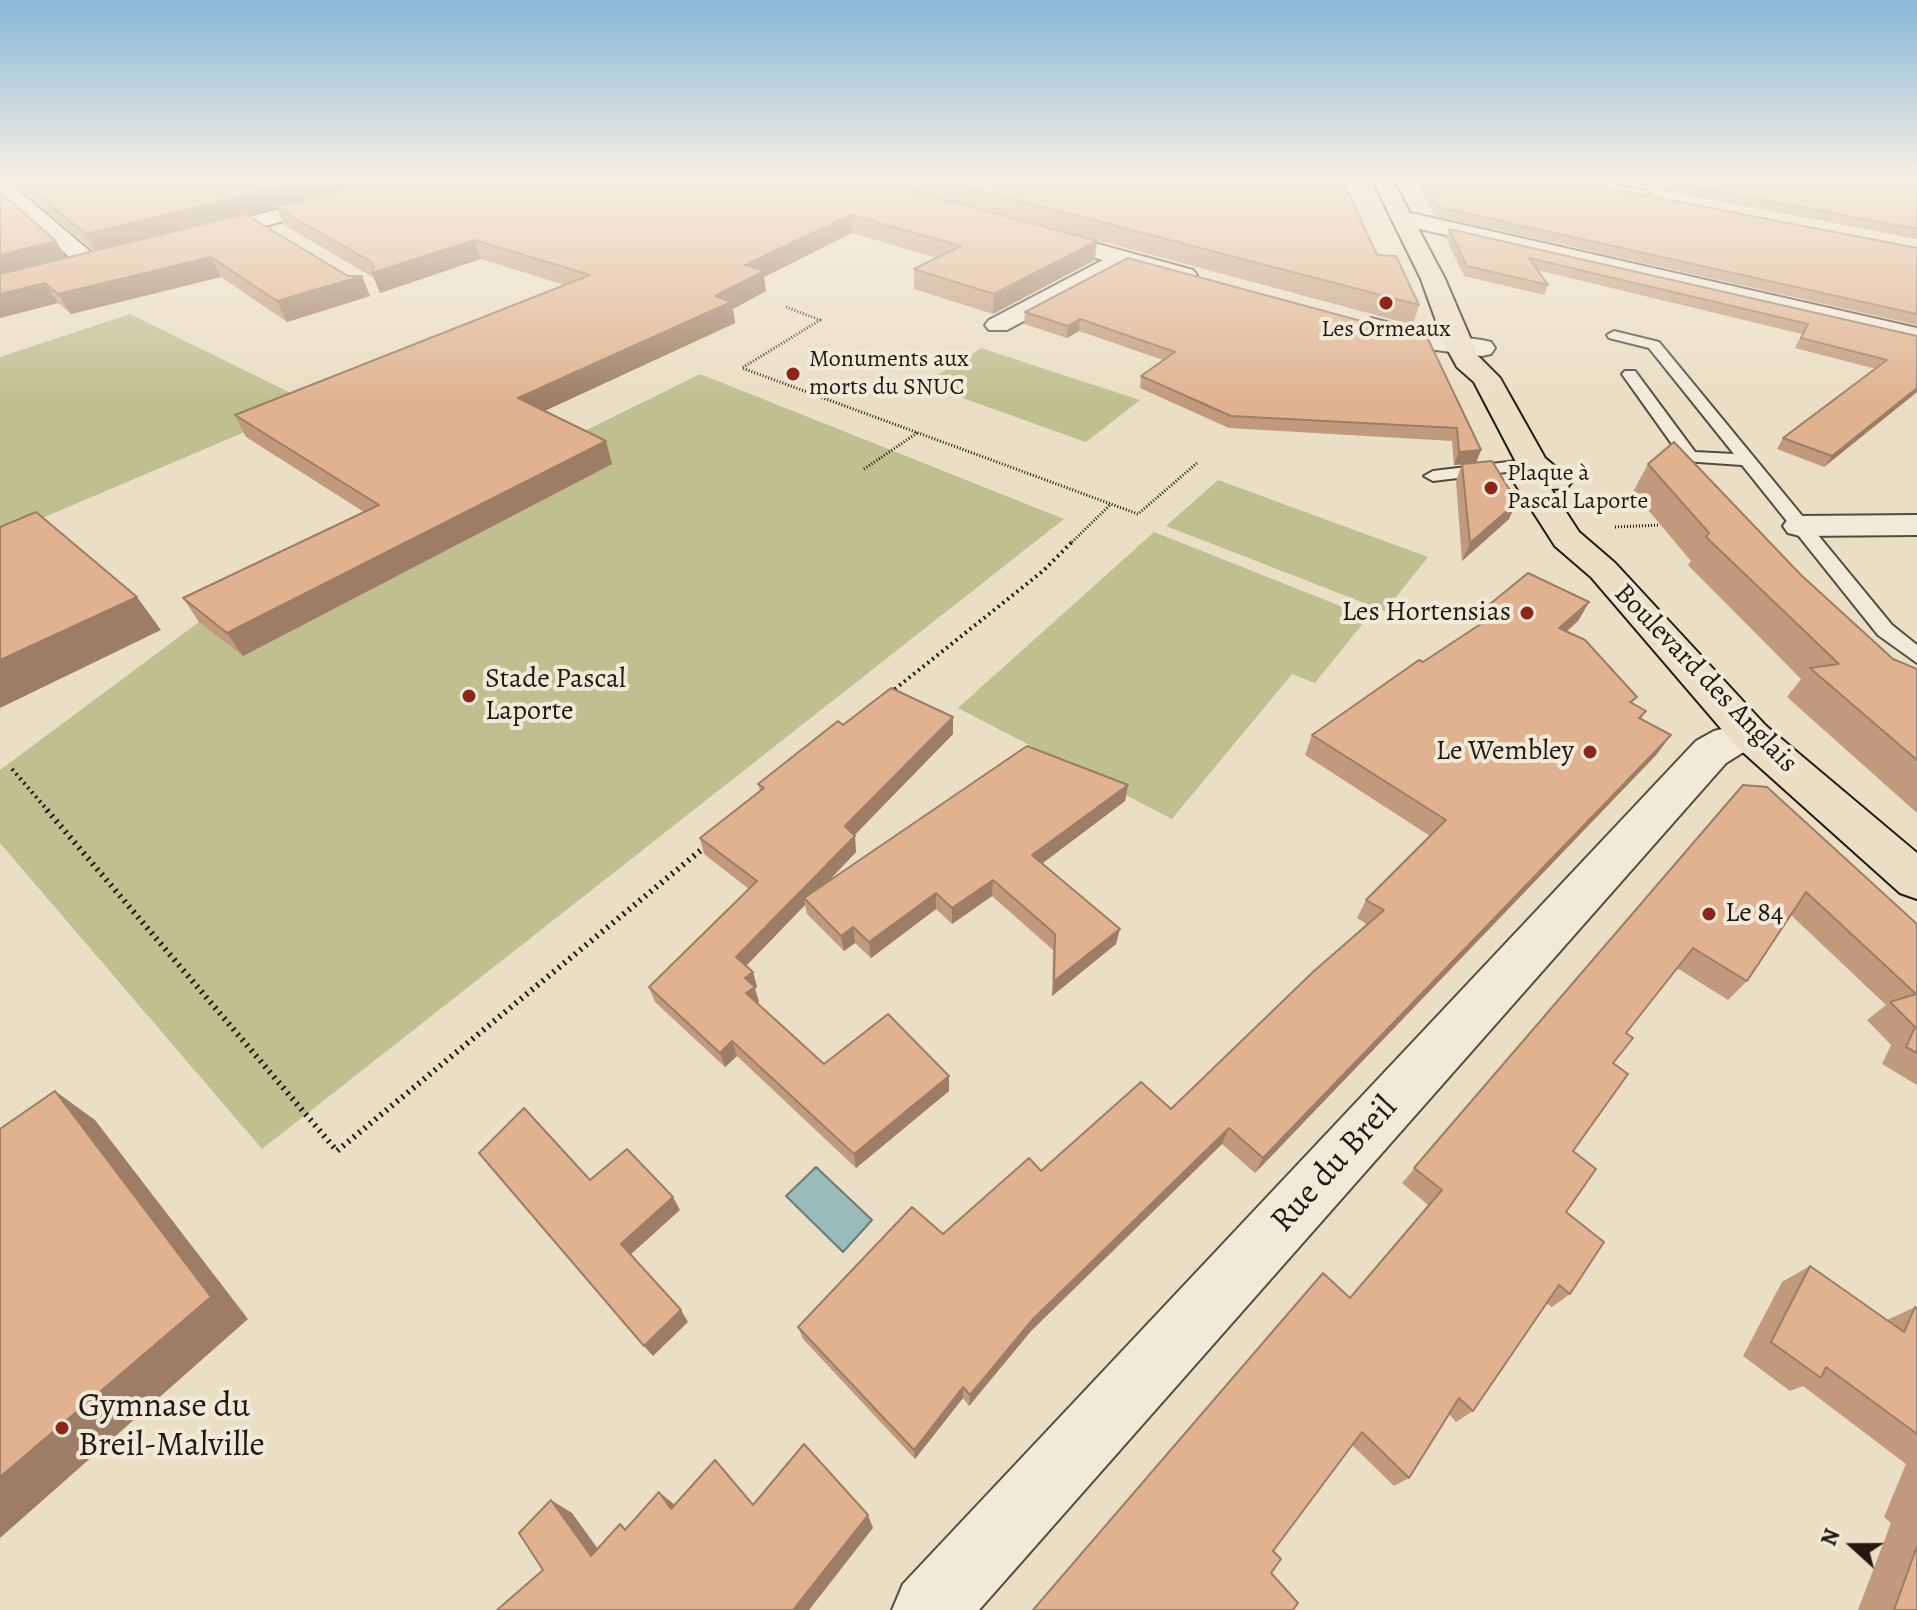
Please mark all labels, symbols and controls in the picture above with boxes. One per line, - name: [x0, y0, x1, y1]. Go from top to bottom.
- marker: Les Ormeaux: [1377, 294, 1395, 312]
- place label: Les Ormeaux: [1321, 316, 1451, 344]
- place label: Monuments aux morts du SNUC: [809, 346, 969, 402]
- marker: Monuments aux morts du SNUC: [784, 365, 802, 383]
- place label: Plaque à Pascal Laporte: [1507, 460, 1648, 516]
- marker: Plaque à Pascal Laporte: [1482, 479, 1500, 497]
- street label: Boulevard des Anglais: [1606, 578, 1804, 780]
- place label: Les Hortensias: [1342, 596, 1511, 630]
- marker: Les Hortensias: [1518, 604, 1536, 622]
- place label: Stade Pascal Laporte: [485, 663, 626, 729]
- marker: Stade Pascal Laporte: [460, 687, 478, 705]
- place label: Le Wembley: [1436, 735, 1574, 769]
- marker: Le Wembley: [1581, 743, 1599, 761]
- place label: Le 84: [1725, 897, 1784, 931]
- marker: Le 84: [1700, 905, 1718, 923]
- street label: Rue du Breil: [1263, 1088, 1407, 1242]
- place label: Gymnase du Breil-Malville: [78, 1388, 265, 1468]
- marker: Gymnase du Breil-Malville: [53, 1419, 71, 1437]
- north arrow: [1813, 1506, 1893, 1586]
- text: N: [1814, 1525, 1847, 1550]

